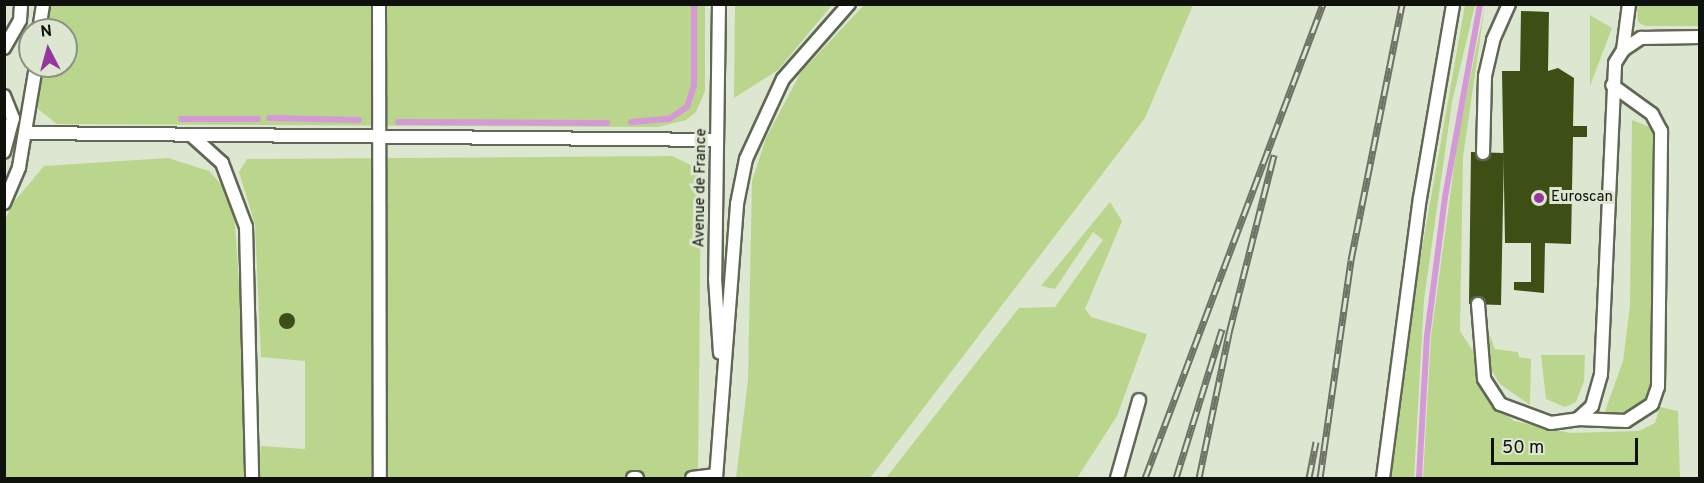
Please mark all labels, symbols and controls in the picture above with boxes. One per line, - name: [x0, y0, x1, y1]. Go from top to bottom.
- north arrow: [18, 18, 78, 78]
- text: N: [40, 22, 53, 43]
- street label: Avenue de France: [691, 128, 711, 248]
- place label: Euroscan: [1551, 189, 1613, 207]
- marker: Euroscan: [1532, 191, 1546, 205]
- scale bar: [1494, 426, 1641, 464]
- text: 50 m: [1502, 437, 1544, 460]

